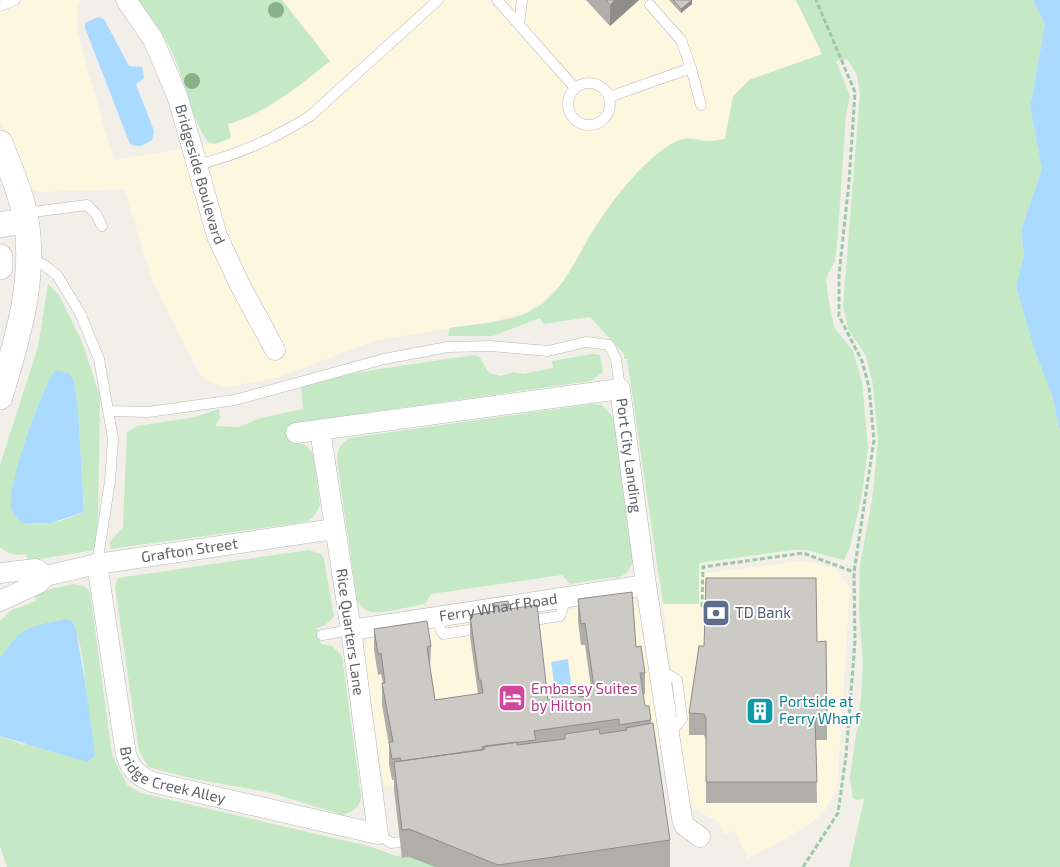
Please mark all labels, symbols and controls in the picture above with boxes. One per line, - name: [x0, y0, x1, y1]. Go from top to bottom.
- street label: Bridgeside Boulevard: [172, 102, 230, 247]
- street label: Port City Landing: [613, 397, 646, 514]
- street label: Grafton Street: [140, 533, 239, 565]
- street label: Rice Quarters Lane: [332, 567, 369, 697]
- street label: Ferry Wharf Road: [438, 589, 558, 624]
- bank icon: TD Bank: [701, 598, 731, 628]
- place label: TD Bank: [735, 603, 791, 621]
- place label: Embassy Suites by Hilton: [531, 679, 638, 714]
- hotel icon: Embassy Suites by Hilton: [497, 683, 527, 713]
- place label: Portside at Ferry Wharf: [779, 692, 861, 727]
- building icon: Portside at Ferry Wharf: [745, 696, 775, 726]
- street label: Bridge Creek Alley: [117, 745, 228, 807]

